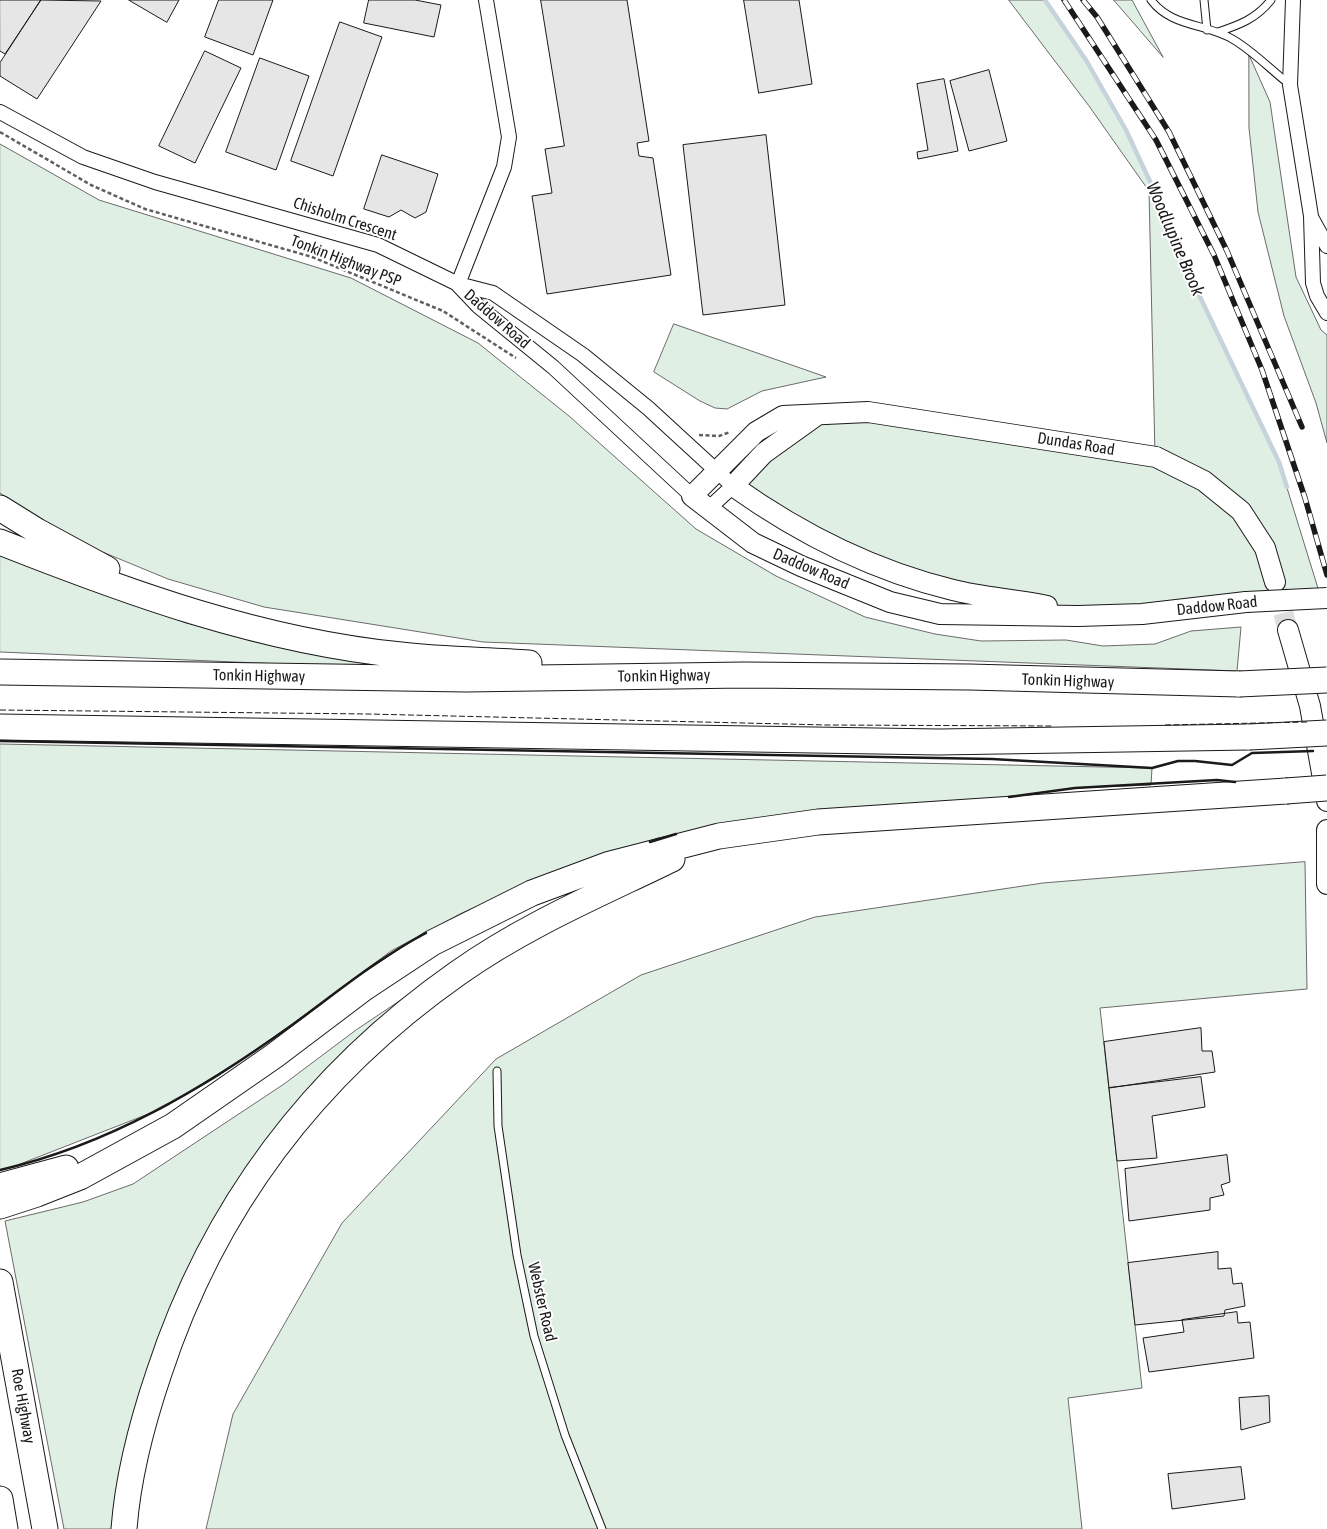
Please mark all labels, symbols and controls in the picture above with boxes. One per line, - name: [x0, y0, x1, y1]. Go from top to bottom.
- water label: Woodlupine Brook: [1141, 179, 1209, 299]
- street label: Chisholm Crescent: [291, 193, 399, 245]
- street label: Tonkin Highway PSP: [288, 231, 404, 291]
- street label: Daddow Road: [460, 285, 534, 353]
- street label: Dundas Road: [1036, 428, 1116, 460]
- street label: Daddow Road: [770, 544, 852, 594]
- street label: Daddow Road: [1176, 592, 1258, 620]
- street label: Tonkin Highway: [213, 666, 305, 686]
- street label: Tonkin Highway: [618, 666, 710, 686]
- street label: Tonkin Highway: [1021, 670, 1115, 692]
- street label: Webster Road: [524, 1260, 560, 1344]
- street label: Roe Highway: [7, 1367, 39, 1445]

